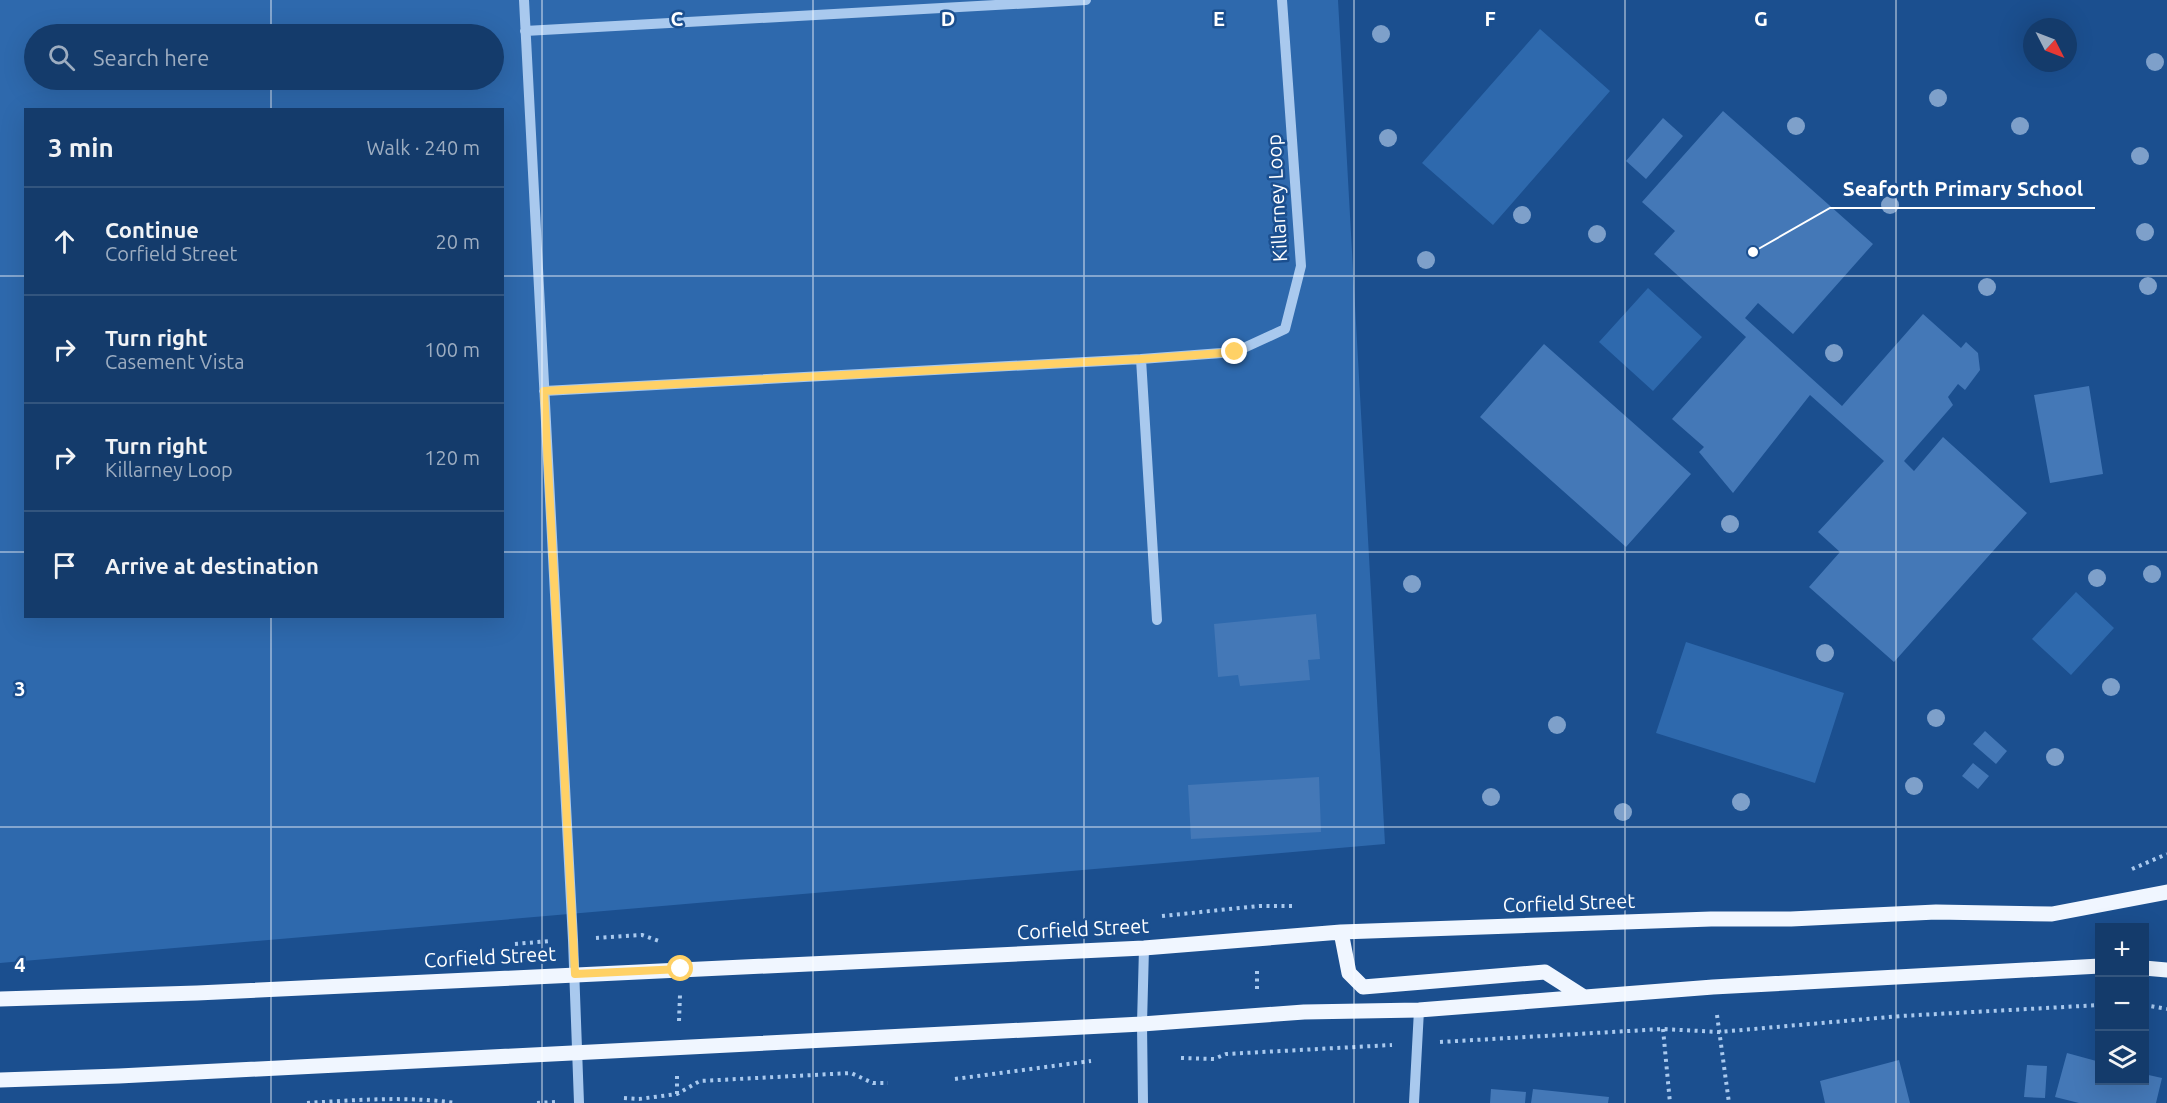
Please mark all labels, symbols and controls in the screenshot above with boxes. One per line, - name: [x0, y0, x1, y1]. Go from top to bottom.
- text: C: [671, 7, 684, 30]
- text: D: [941, 7, 955, 30]
- text: E: [1213, 7, 1225, 30]
- text: F: [1484, 7, 1496, 30]
- text: G: [1754, 7, 1768, 30]
- north arrow: [2023, 18, 2077, 72]
- search box: [24, 24, 504, 90]
- icon: search: [45, 41, 78, 74]
- text: Search here: [93, 45, 209, 70]
- text: 3 min: [48, 133, 114, 162]
- street label: Killarney Loop: [1262, 134, 1291, 262]
- text: Walk · 240 m: [367, 136, 480, 159]
- callout: Seaforth Primary School: [1830, 169, 2095, 208]
- text: Seaforth Primary School: [1843, 176, 2083, 200]
- text: Continue: [105, 217, 199, 242]
- icon: ahead: [48, 225, 81, 258]
- text: 20 m: [436, 230, 480, 253]
- text: Corfield Street: [105, 242, 237, 265]
- text: Turn right: [105, 325, 207, 350]
- icon: right: [48, 333, 81, 366]
- text: 100 m: [424, 338, 480, 361]
- route end: [1221, 338, 1247, 364]
- text: Casement Vista: [105, 350, 244, 373]
- text: Turn right: [105, 433, 207, 458]
- icon: right: [48, 441, 81, 474]
- text: 120 m: [424, 446, 480, 469]
- text: Killarney Loop: [105, 458, 233, 481]
- icon: arrive: [48, 549, 81, 582]
- text: Arrive at destination: [105, 553, 319, 578]
- text: 3: [14, 677, 26, 700]
- street label: Corfield Street: [1502, 889, 1636, 916]
- street label: Corfield Street: [1016, 914, 1150, 943]
- map controls: [2095, 923, 2149, 1085]
- button: +: [2095, 923, 2149, 977]
- street label: Corfield Street: [423, 942, 557, 971]
- text: 4: [14, 953, 26, 976]
- route start: [667, 955, 693, 981]
- button: −: [2095, 977, 2149, 1031]
- button: layers: [2095, 1031, 2149, 1085]

